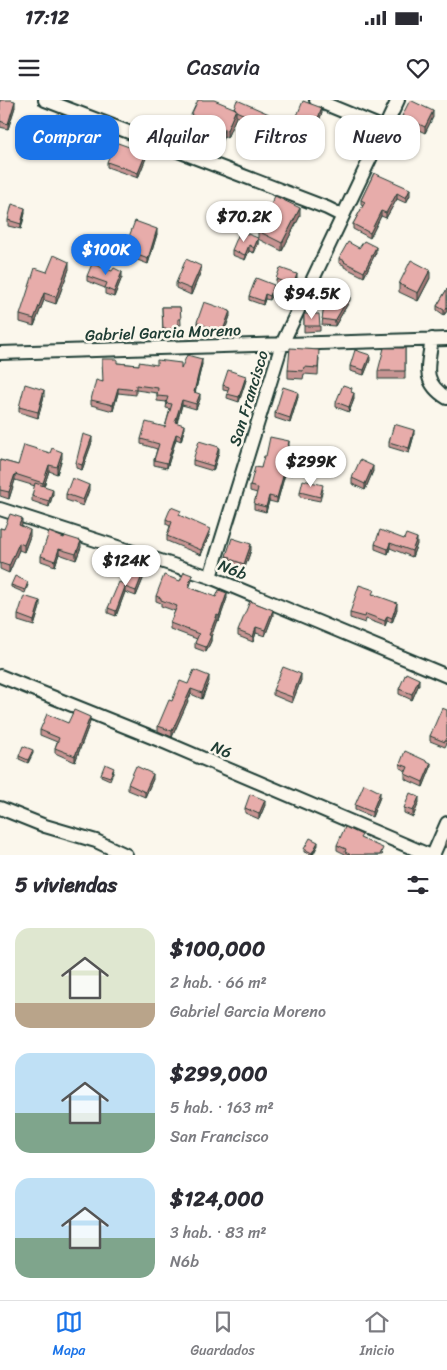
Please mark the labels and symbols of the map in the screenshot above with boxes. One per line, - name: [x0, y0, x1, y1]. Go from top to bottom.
- pin: $70.2K: [203, 200, 285, 243]
- pin: $100K: [71, 234, 141, 276]
- pin: $94.5K: [271, 278, 353, 320]
- street label: Gabriel Garcia Moreno: [85, 315, 241, 350]
- street label: San Francisco: [220, 347, 277, 450]
- pin: $299K: [276, 446, 346, 488]
- pin: $124K: [91, 544, 161, 587]
- street label: N6b: [214, 551, 252, 588]
- street label: N6: [207, 732, 237, 767]

